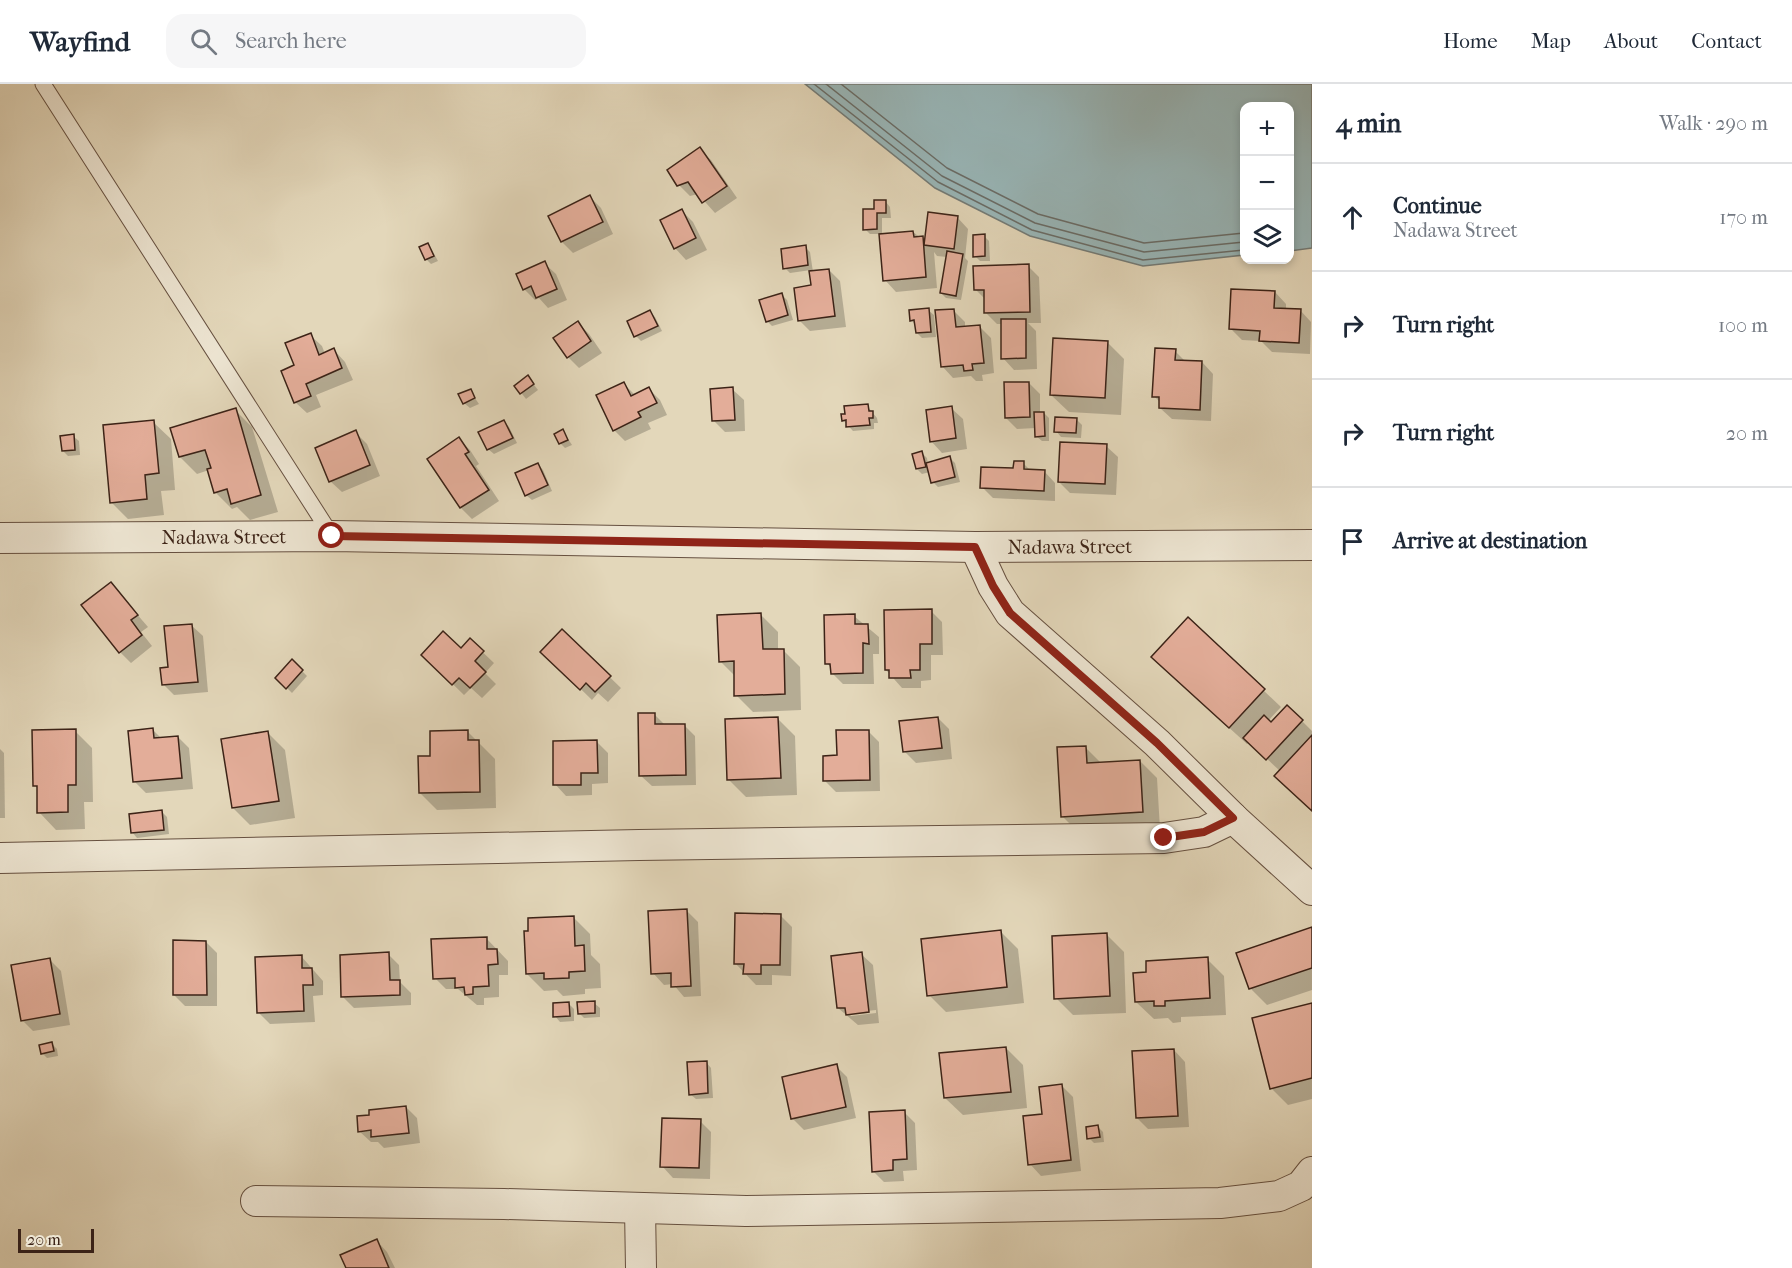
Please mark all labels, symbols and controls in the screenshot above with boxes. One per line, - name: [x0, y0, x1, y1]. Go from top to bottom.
- search box: [166, 14, 586, 68]
- text: Wayfind: [30, 25, 130, 58]
- icon: search: [187, 25, 220, 58]
- text: Search here: [235, 28, 347, 54]
- text: Home: [1443, 29, 1498, 53]
- text: Map: [1531, 29, 1571, 53]
- text: About: [1604, 29, 1658, 53]
- text: Contact: [1691, 29, 1762, 53]
- map controls: [1240, 102, 1294, 264]
- button: +: [1240, 102, 1294, 156]
- text: 4 min: [1336, 108, 1401, 139]
- text: Walk · 290 m: [1659, 112, 1768, 135]
- button: −: [1240, 156, 1294, 210]
- text: Continue: [1393, 193, 1482, 219]
- icon: ahead: [1336, 201, 1369, 234]
- text: 170 m: [1719, 206, 1768, 229]
- button: layers: [1240, 210, 1294, 264]
- text: Nadawa Street: [1393, 219, 1518, 242]
- icon: right: [1336, 309, 1369, 342]
- text: Turn right: [1393, 312, 1494, 338]
- text: 100 m: [1718, 314, 1768, 337]
- icon: right: [1336, 417, 1369, 450]
- text: Turn right: [1393, 420, 1494, 446]
- text: 20 m: [1726, 422, 1768, 445]
- route start: [318, 522, 344, 548]
- street label: Nadawa Street: [162, 525, 286, 549]
- icon: arrive: [1336, 525, 1369, 558]
- text: Arrive at destination: [1393, 528, 1587, 554]
- street label: Nadawa Street: [1007, 535, 1132, 558]
- route end: [1150, 824, 1176, 850]
- scale bar: [18, 1226, 94, 1254]
- text: 20 m: [27, 1230, 61, 1249]

